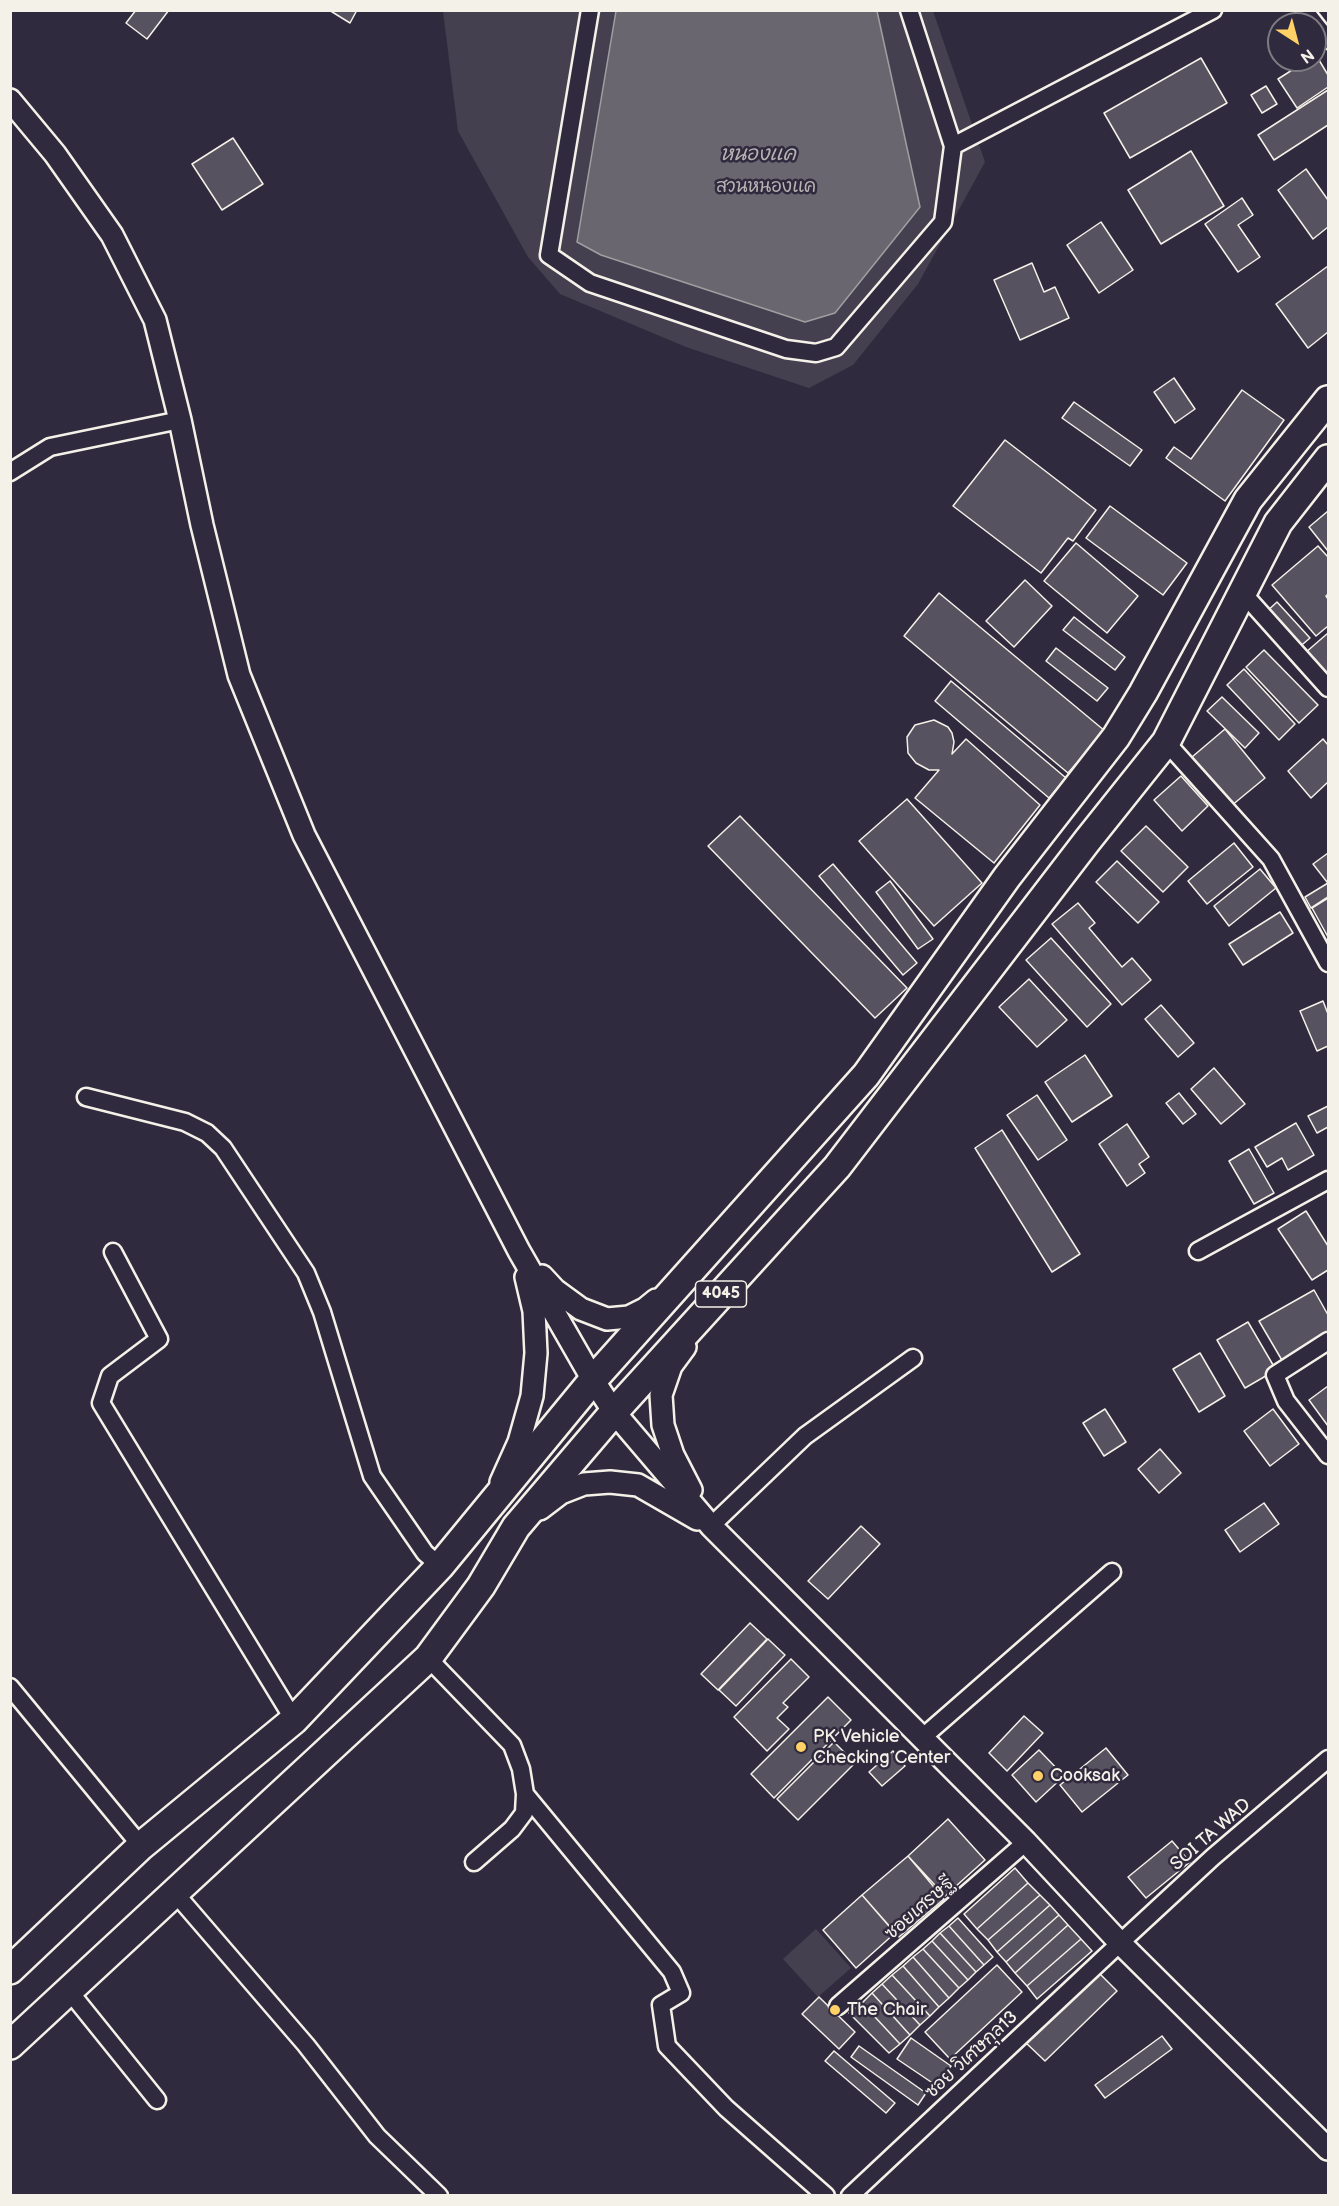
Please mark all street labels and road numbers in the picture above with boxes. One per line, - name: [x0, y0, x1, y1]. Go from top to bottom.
- road number: 4045: [696, 1281, 746, 1307]
- street label: SOI TA WAD: [1167, 1794, 1255, 1876]
- street label: ซอยเศรษฐี: [881, 1873, 959, 1945]
- street label: ซอย วิเศษกุล13: [921, 2007, 1023, 2103]

